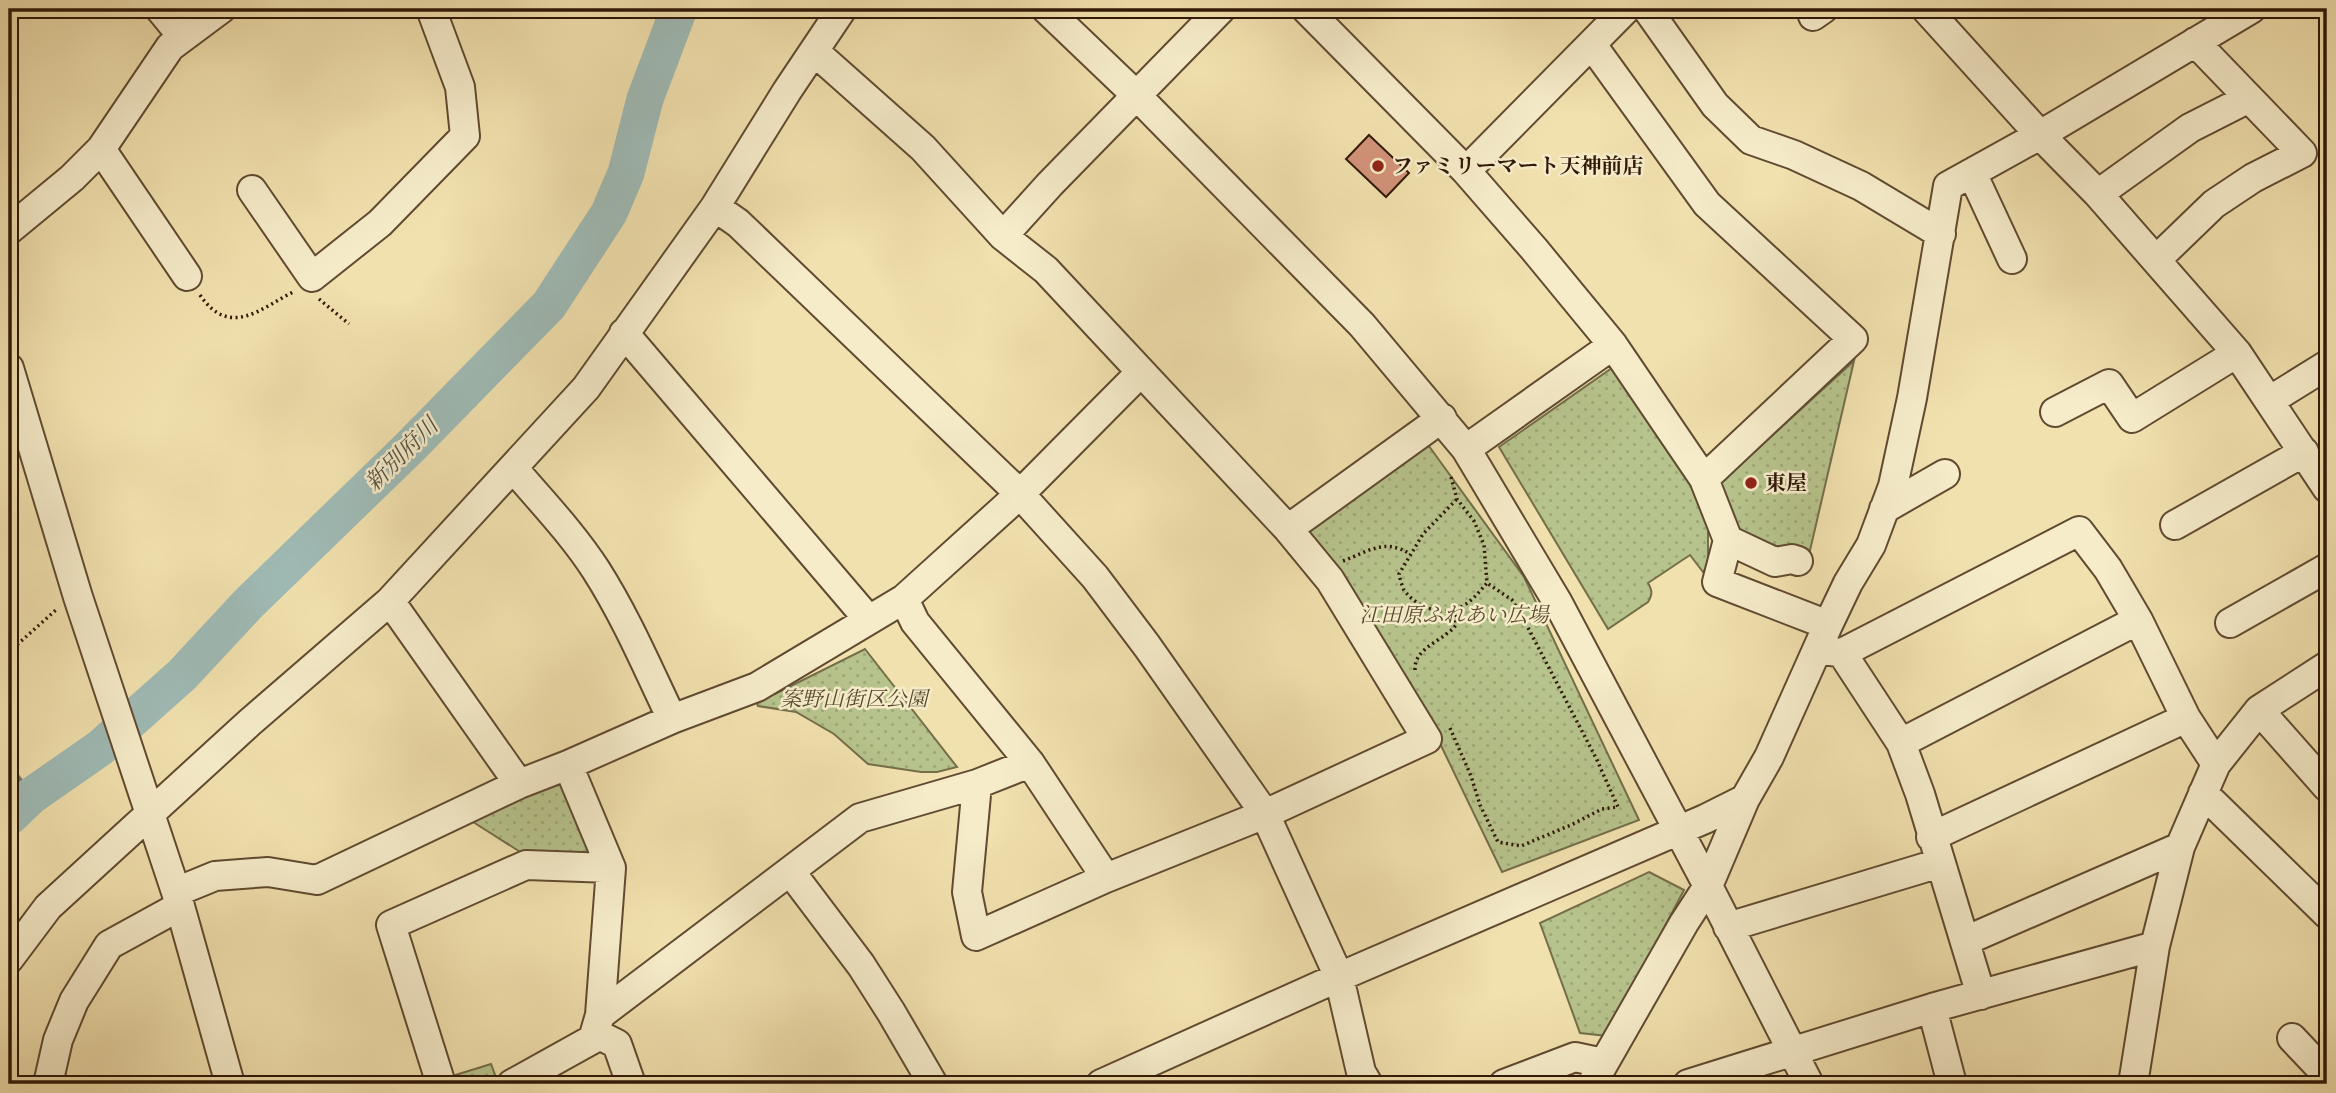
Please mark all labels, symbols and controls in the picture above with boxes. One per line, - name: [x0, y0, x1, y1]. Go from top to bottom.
- place label: ファミリーマート天神前店: [1392, 153, 1644, 179]
- marker: ファミリーマート天神前店: [1370, 158, 1386, 174]
- water label: 新別府川: [359, 409, 446, 496]
- place label: 東屋: [1765, 470, 1807, 496]
- marker: 東屋: [1743, 475, 1759, 491]
- park label: 江田原ふれあい広場: [1360, 602, 1550, 628]
- park label: 案野山街区公園: [781, 686, 930, 712]

